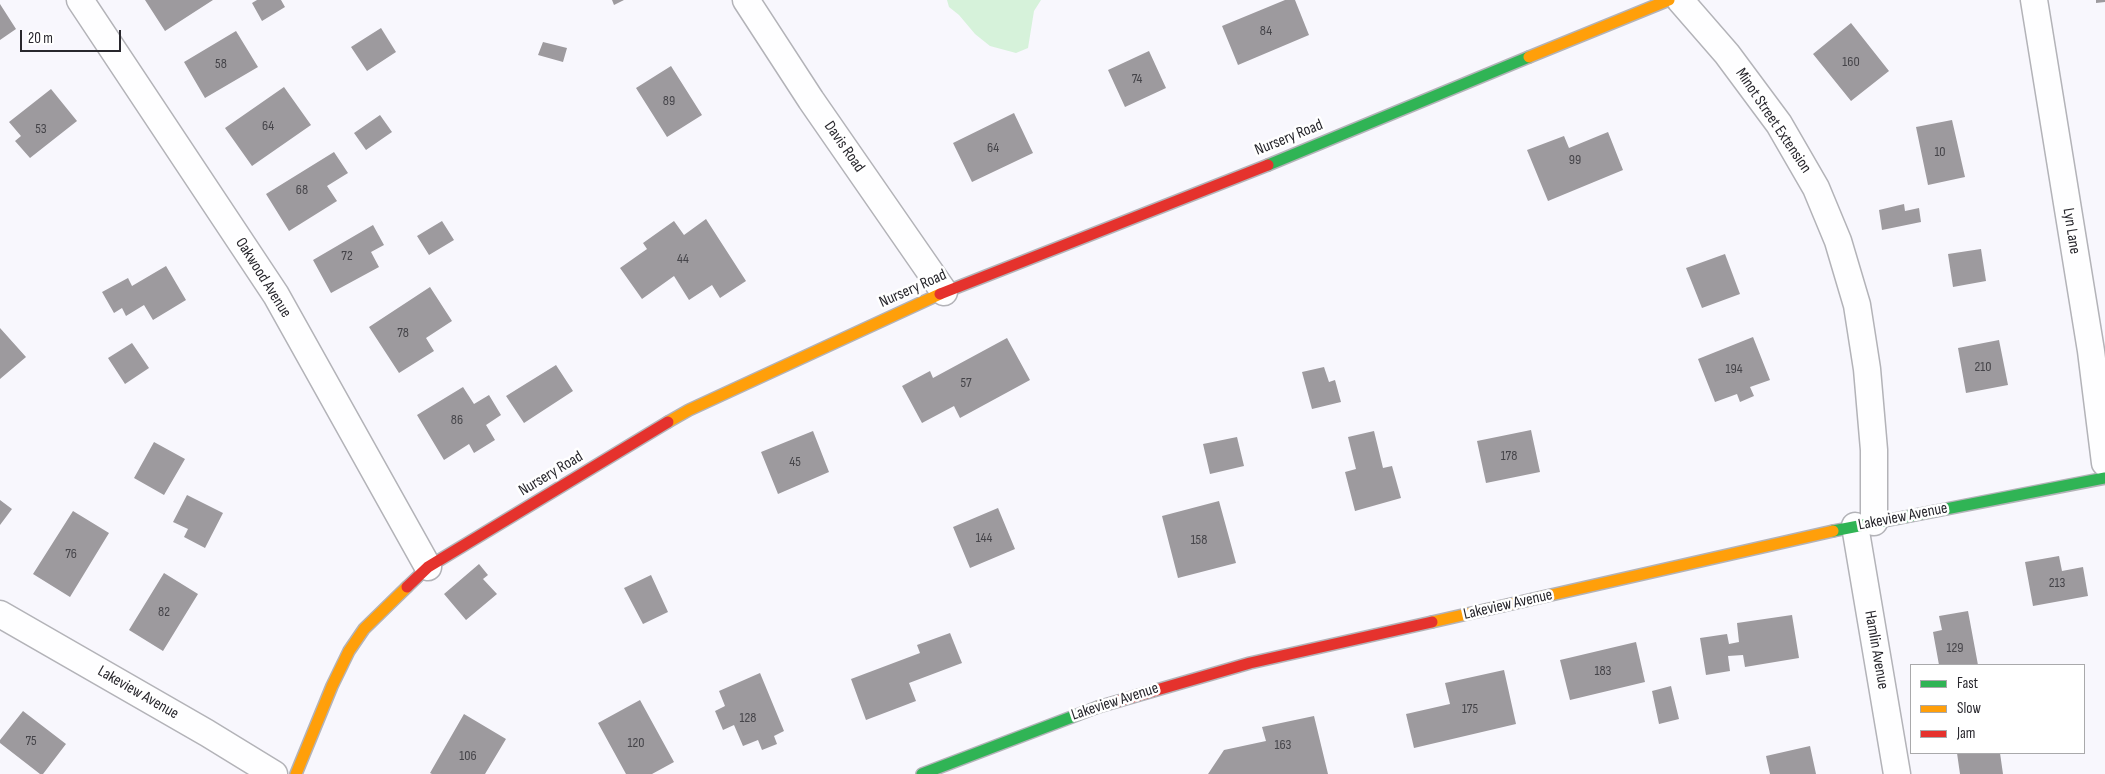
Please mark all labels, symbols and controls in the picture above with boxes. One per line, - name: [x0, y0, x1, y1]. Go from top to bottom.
- scale bar: [22, 20, 124, 52]
- house number: 84: [1260, 23, 1272, 39]
- text: 20 m: [28, 29, 53, 48]
- house number: 160: [1842, 54, 1860, 70]
- house number: 58: [215, 56, 227, 72]
- street label: Minot Street Extension: [1731, 65, 1815, 177]
- house number: 74: [1132, 71, 1142, 87]
- house number: 89: [663, 93, 675, 109]
- street label: Nursery Road: [1252, 116, 1326, 160]
- house number: 64: [262, 118, 274, 134]
- street label: Davis Road: [820, 118, 868, 176]
- house number: 53: [35, 121, 47, 137]
- house number: 64: [987, 140, 999, 156]
- house number: 10: [1934, 144, 1946, 160]
- house number: 99: [1569, 152, 1581, 168]
- house number: 68: [296, 182, 308, 198]
- street label: Lyn Lane: [2058, 207, 2084, 255]
- street label: Oakwood Avenue: [231, 235, 295, 321]
- house number: 72: [341, 248, 353, 264]
- house number: 44: [677, 251, 689, 267]
- street label: Nursery Road: [876, 266, 950, 312]
- house number: 78: [397, 325, 409, 341]
- house number: 210: [1975, 359, 1991, 375]
- house number: 194: [1726, 361, 1742, 377]
- house number: 57: [960, 375, 972, 391]
- house number: 86: [451, 412, 463, 428]
- street label: Nursery Road: [515, 447, 587, 501]
- house number: 178: [1501, 448, 1517, 464]
- house number: 45: [789, 454, 801, 470]
- street label: Lakeview Avenue: [1857, 499, 1949, 535]
- house number: 144: [976, 530, 992, 546]
- house number: 158: [1191, 532, 1207, 548]
- house number: 76: [65, 546, 77, 562]
- house number: 213: [2049, 575, 2065, 591]
- street label: Lakeview Avenue: [1462, 585, 1554, 625]
- house number: 82: [158, 604, 170, 620]
- street label: Hamlin Avenue: [1860, 609, 1892, 691]
- house number: 129: [1946, 640, 1964, 656]
- street label: Lakeview Avenue: [94, 662, 182, 724]
- house number: 183: [1595, 663, 1611, 679]
- legend: [1910, 664, 2085, 754]
- text: Fast: [1957, 674, 1978, 693]
- street label: Lakeview Avenue: [1069, 679, 1161, 725]
- text: Slow: [1957, 699, 1981, 718]
- house number: 175: [1462, 701, 1478, 717]
- house number: 128: [740, 710, 756, 726]
- text: Jam: [1957, 724, 1975, 743]
- house number: 75: [25, 733, 37, 749]
- house number: 120: [627, 735, 645, 751]
- house number: 163: [1275, 737, 1291, 753]
- house number: 106: [459, 748, 477, 764]

